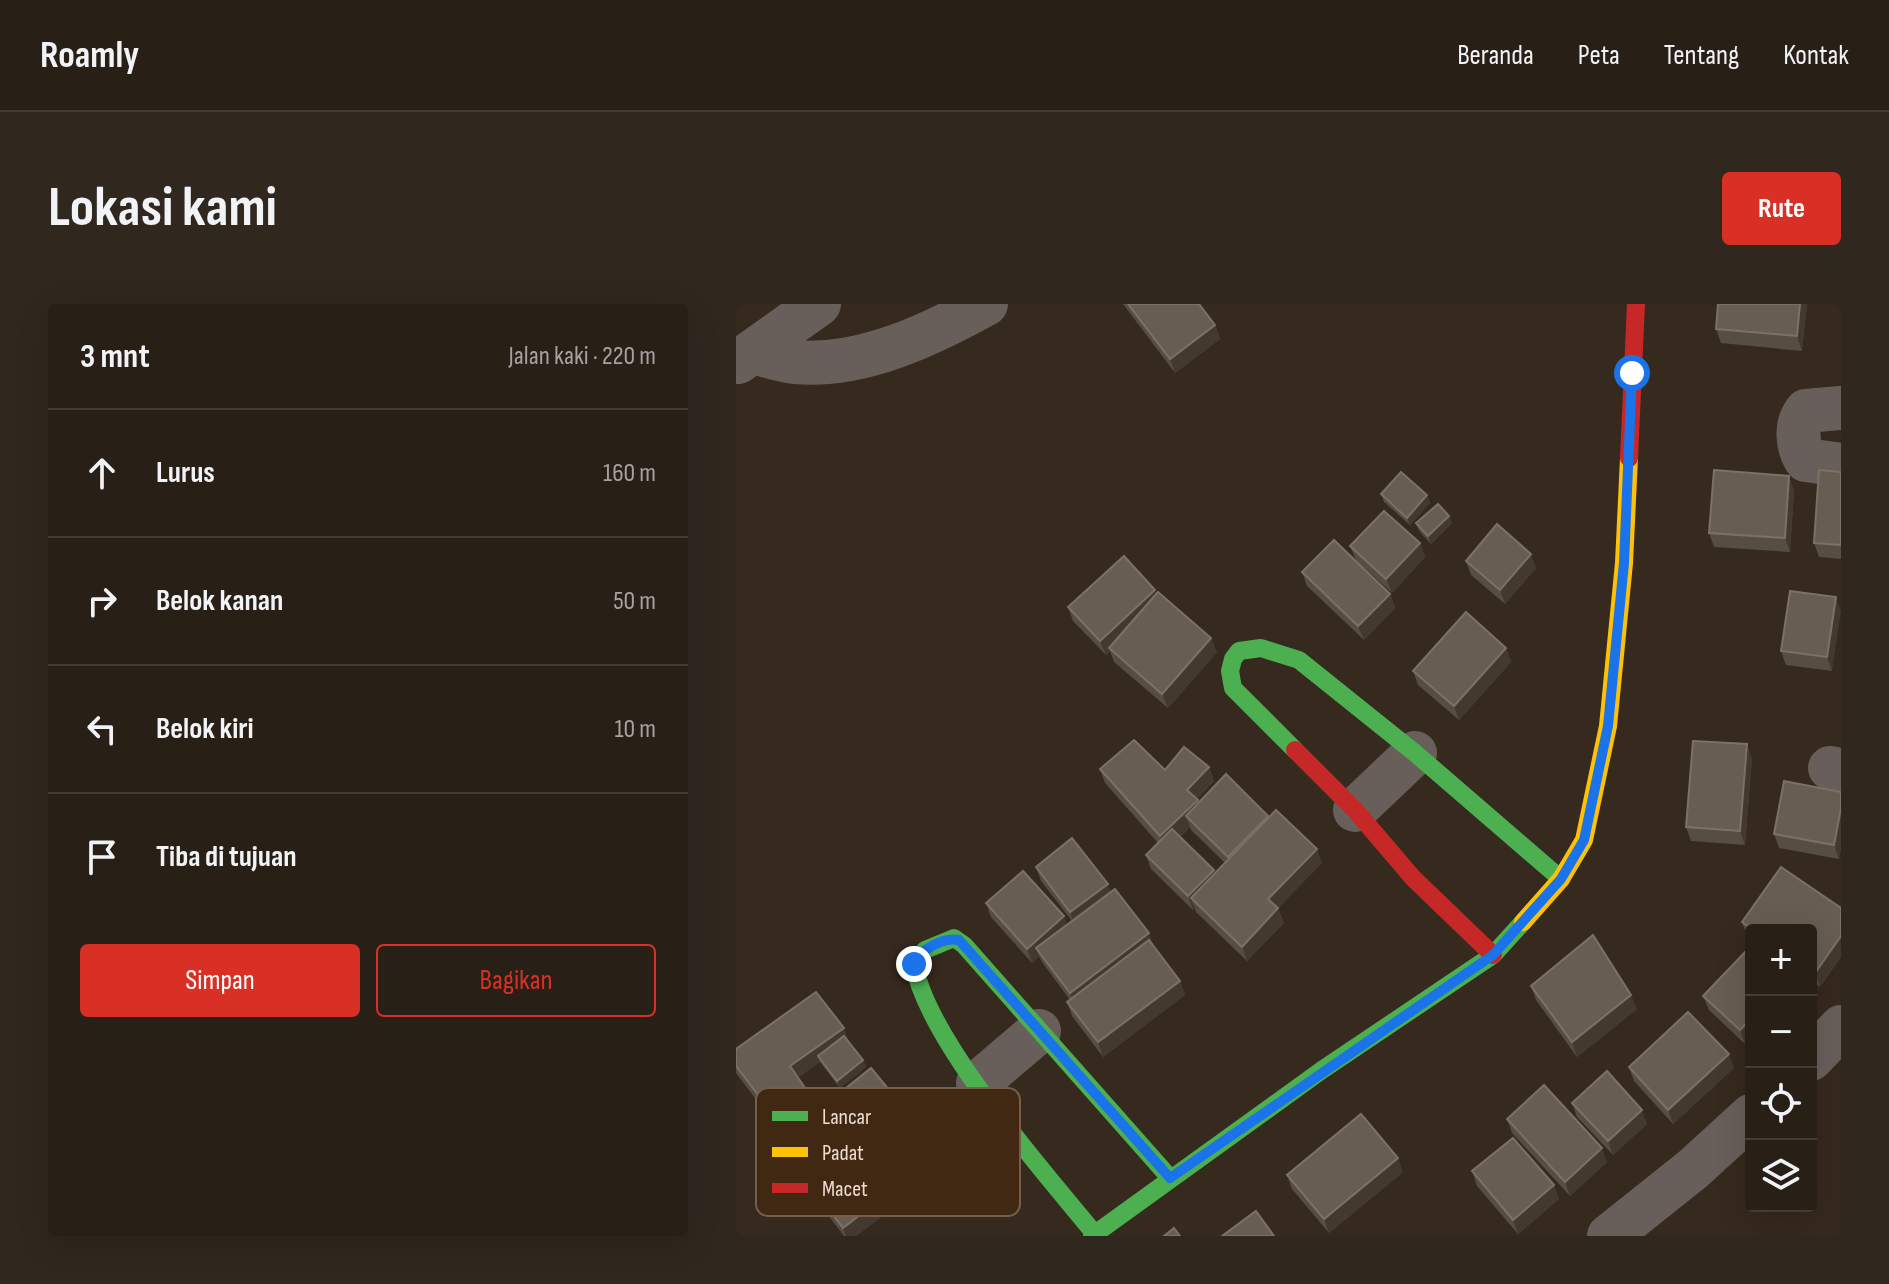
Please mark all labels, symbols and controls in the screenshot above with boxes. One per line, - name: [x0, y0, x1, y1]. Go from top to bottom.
- text: Roamly: [40, 33, 139, 78]
- text: Beranda: [1457, 39, 1534, 72]
- text: Peta: [1578, 39, 1620, 72]
- text: Tentang: [1664, 39, 1739, 72]
- text: Kontak: [1783, 39, 1849, 72]
- button: Rute: [1722, 172, 1841, 245]
- text: Lokasi kami: [48, 175, 277, 242]
- text: 3 mnt: [80, 336, 150, 377]
- text: Jalan kaki · 220 m: [509, 341, 656, 372]
- route start: [1614, 355, 1650, 391]
- icon: ahead: [80, 451, 124, 495]
- text: Lurus: [156, 455, 215, 491]
- text: 160 m: [603, 458, 656, 489]
- icon: right: [80, 579, 124, 623]
- text: Belok kanan: [156, 583, 283, 619]
- text: 50 m: [613, 586, 656, 617]
- icon: left: [80, 707, 124, 751]
- text: Belok kiri: [156, 711, 254, 747]
- text: 10 m: [614, 714, 656, 745]
- icon: arrive: [80, 835, 124, 879]
- text: Tiba di tujuan: [156, 839, 297, 875]
- map controls: [1745, 924, 1817, 1212]
- button: +: [1745, 924, 1817, 996]
- button: Simpan: [80, 944, 360, 1017]
- button: Bagikan: [376, 944, 656, 1017]
- route end: [896, 946, 932, 982]
- button: −: [1745, 996, 1817, 1068]
- button: locate: [1745, 1068, 1817, 1140]
- legend: [756, 1088, 1020, 1216]
- text: Lancar: [822, 1104, 871, 1131]
- text: Padat: [822, 1140, 864, 1167]
- button: layers: [1745, 1140, 1817, 1212]
- text: Macet: [822, 1176, 868, 1203]

